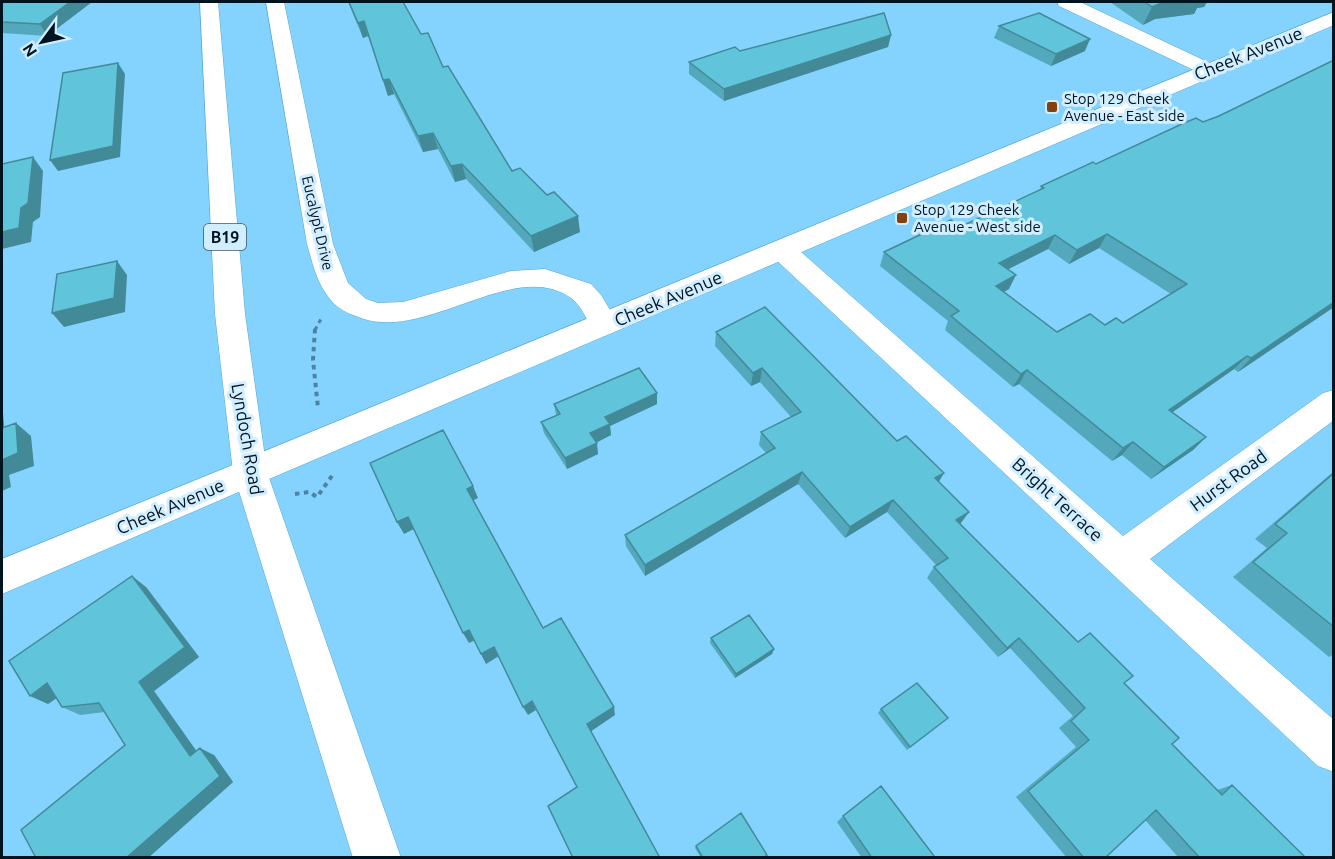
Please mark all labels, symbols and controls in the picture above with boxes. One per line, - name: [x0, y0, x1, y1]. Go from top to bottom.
- north arrow: [12, 12, 72, 72]
- street label: Cheek Avenue: [1191, 22, 1305, 84]
- text: N: [19, 40, 40, 60]
- place label: Stop 129 Cheek Avenue - East side: [1064, 90, 1185, 124]
- marker: Stop 129 Cheek Avenue - East side: [1045, 100, 1059, 114]
- street label: Eucalypt Drive: [299, 174, 337, 272]
- place label: Stop 129 Cheek Avenue - West side: [914, 201, 1041, 235]
- marker: Stop 129 Cheek Avenue - West side: [895, 211, 909, 225]
- road number: B19: [204, 224, 246, 250]
- street label: Cheek Avenue: [611, 266, 725, 330]
- street label: Lyndoch Road: [228, 382, 268, 496]
- street label: Hurst Road: [1186, 445, 1270, 515]
- street label: Bright Terrace: [1009, 453, 1107, 545]
- street label: Cheek Avenue: [113, 474, 227, 538]

